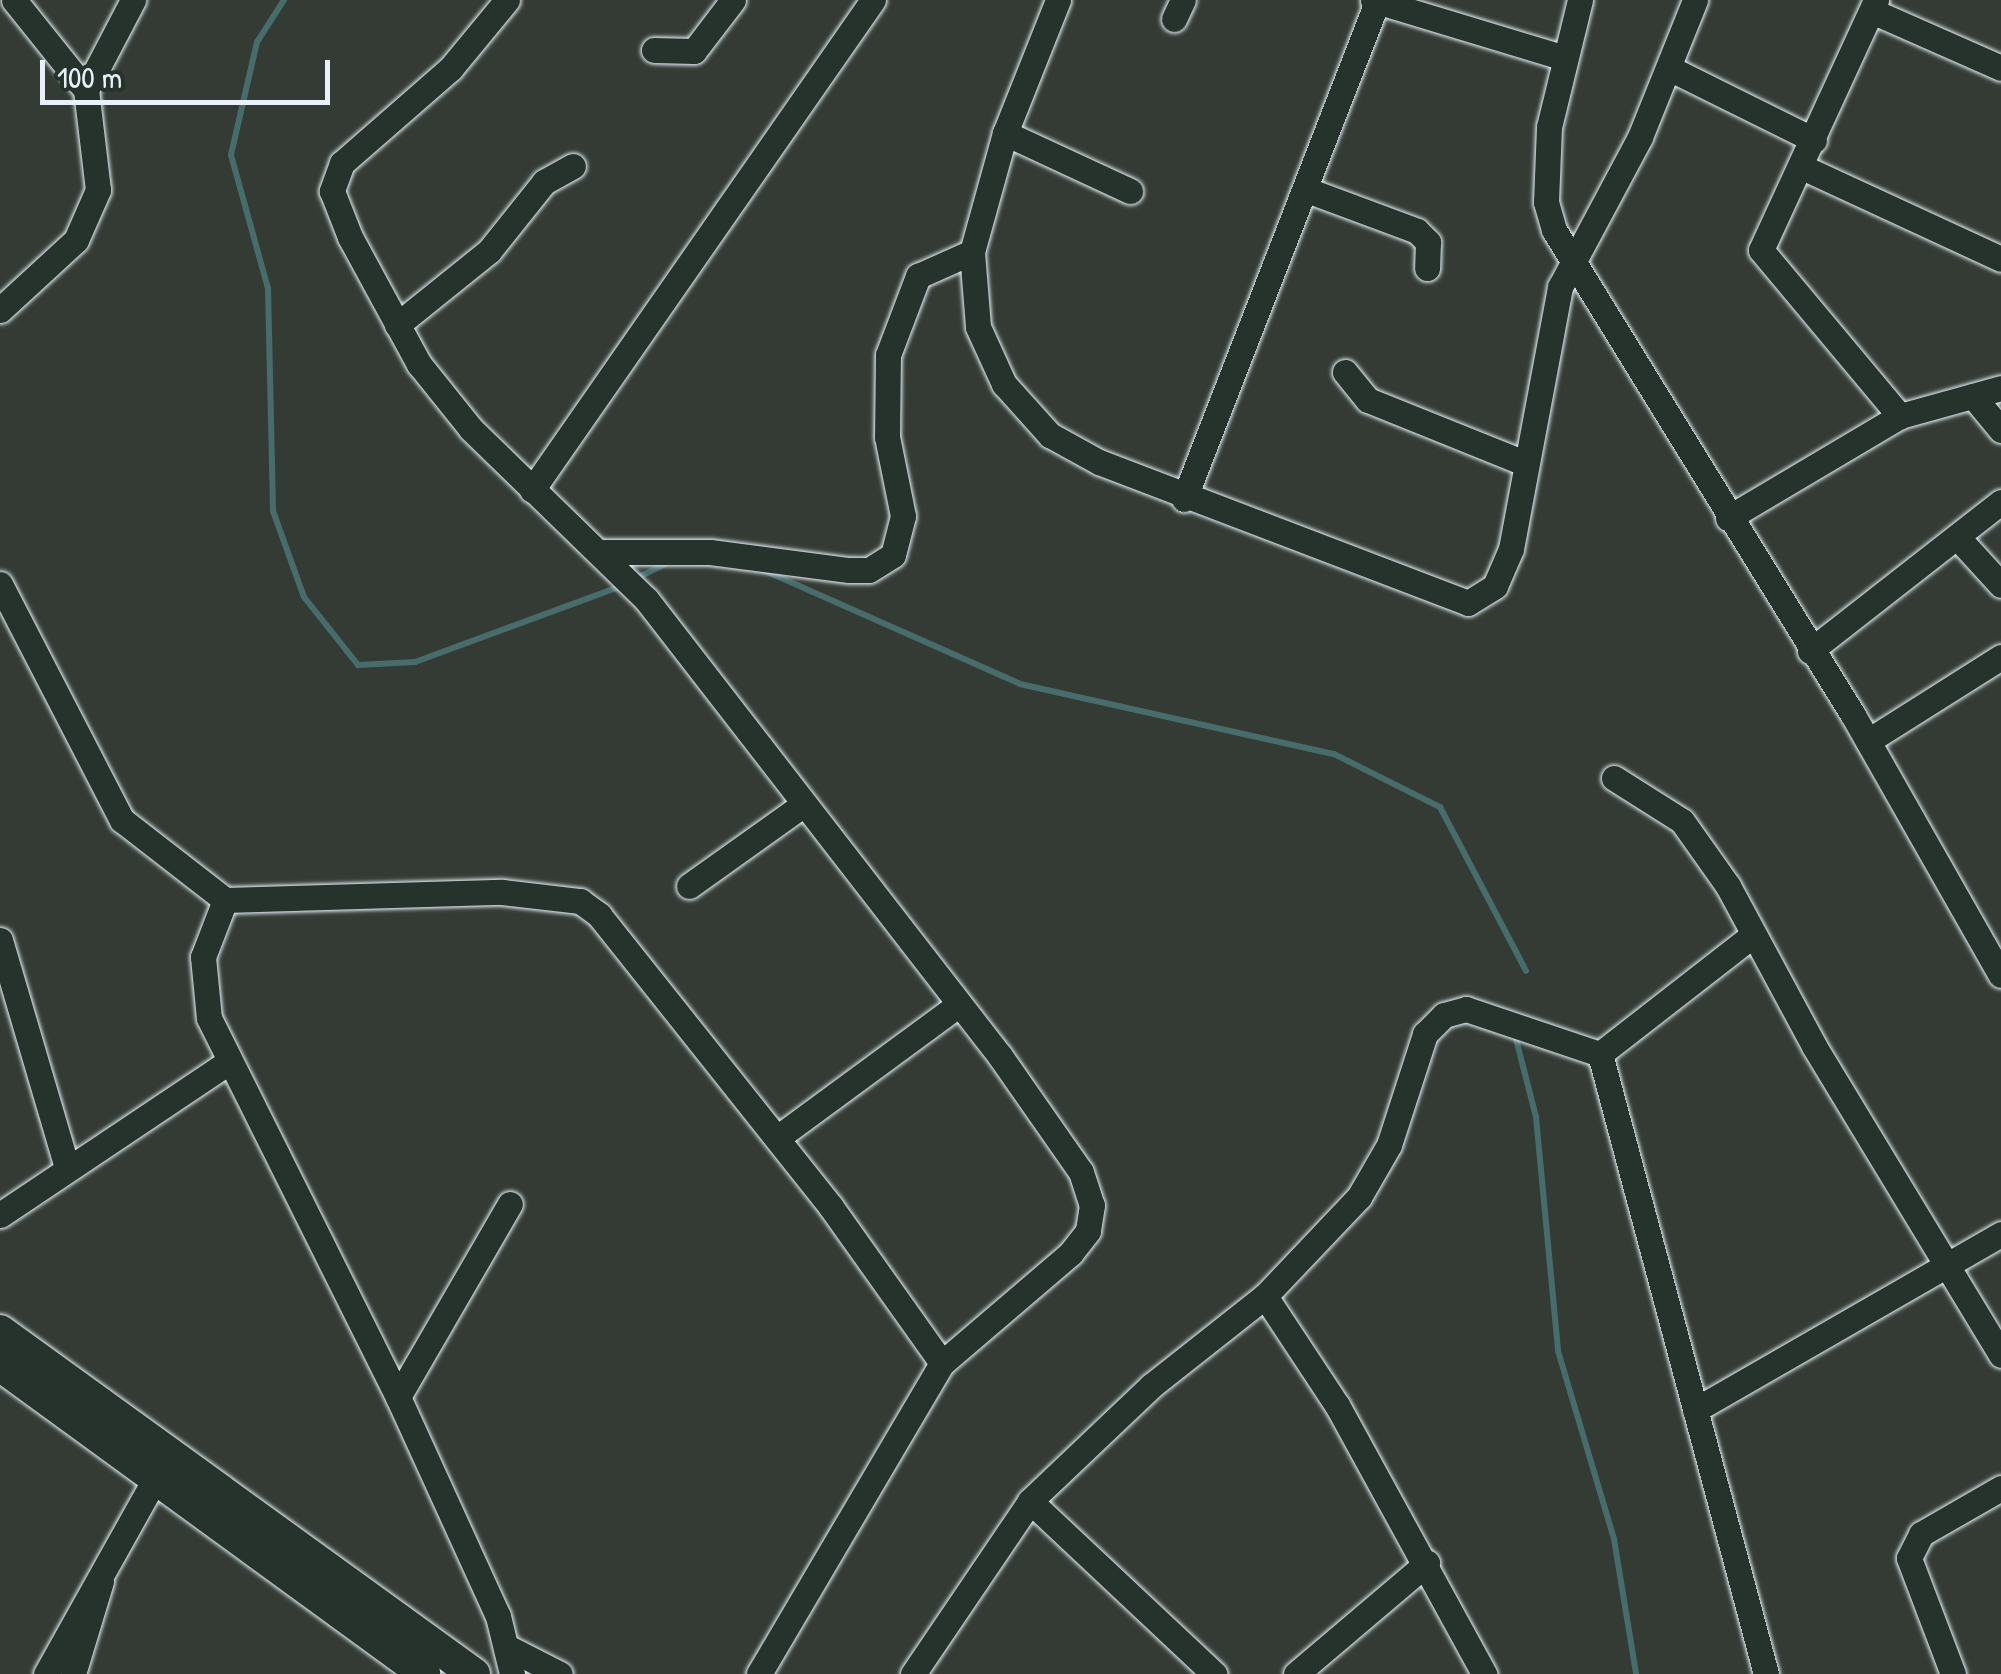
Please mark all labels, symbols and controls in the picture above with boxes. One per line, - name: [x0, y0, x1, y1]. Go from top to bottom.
- scale bar: [45, 40, 335, 102]
- text: 100 m: [57, 57, 122, 97]

